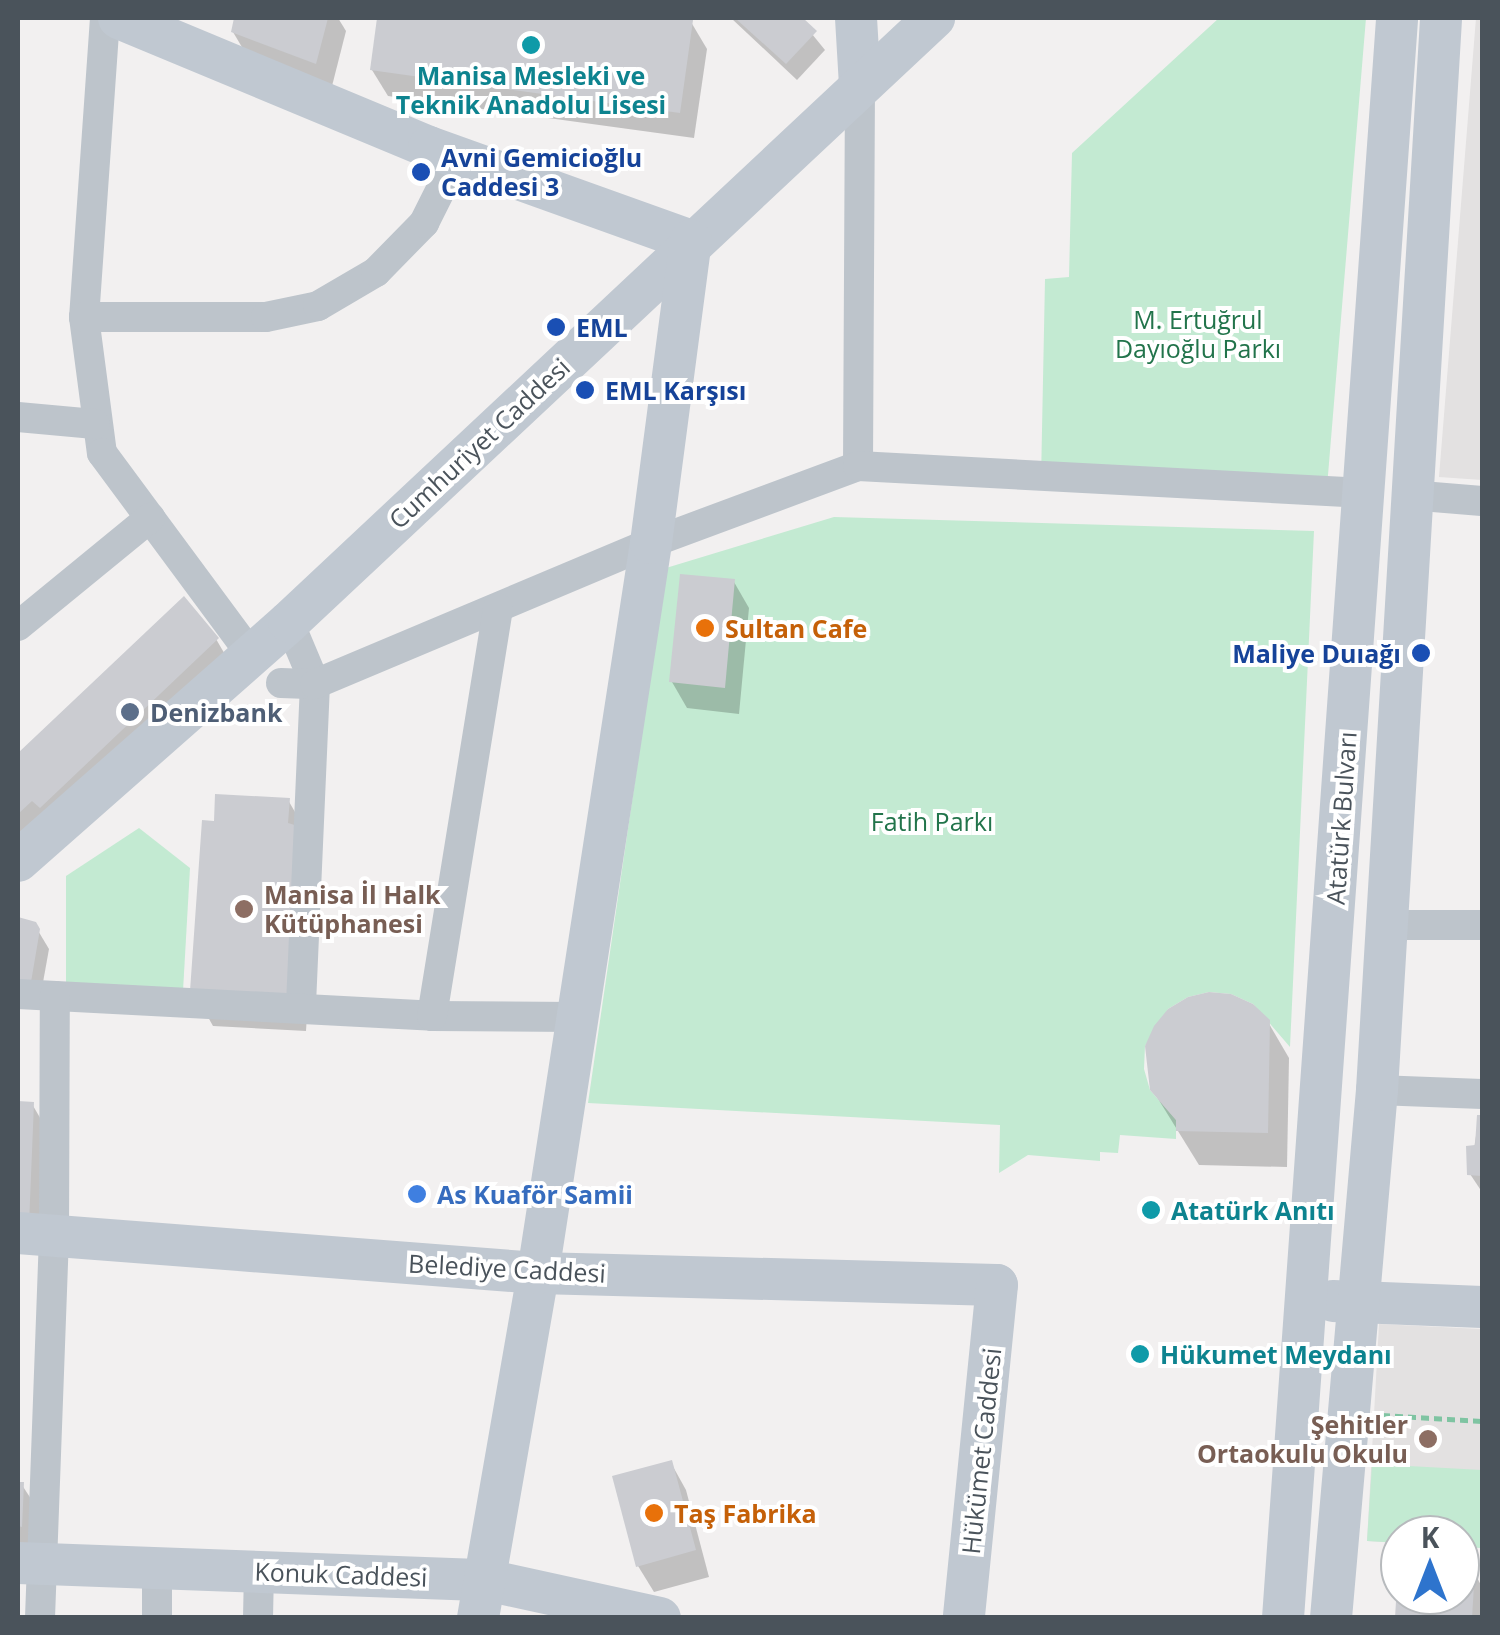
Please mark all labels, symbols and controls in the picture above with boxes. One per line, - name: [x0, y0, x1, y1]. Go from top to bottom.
- marker: Manisa Mesleki ve Teknik Anadolu Lisesi: [520, 34, 542, 56]
- place label: Manisa Mesleki ve Teknik Anadolu Lisesi: [396, 61, 666, 120]
- place label: Avni Gemicioğlu Caddesi 3: [441, 143, 642, 202]
- marker: Avni Gemicioğlu Caddesi 3: [410, 161, 432, 183]
- park label: M. Ertuğrul Dayıoğlu Parkı: [1115, 305, 1281, 364]
- place label: EML: [576, 312, 628, 342]
- marker: EML: [545, 316, 567, 338]
- street label: Cumhuriyet Caddesi: [383, 352, 575, 534]
- place label: EML Karşısı: [605, 375, 746, 405]
- marker: EML Karşısı: [574, 379, 596, 401]
- place label: Sultan Cafe: [725, 613, 867, 643]
- marker: Sultan Cafe: [694, 617, 716, 639]
- place label: Maliye Duıağı: [1232, 638, 1401, 668]
- marker: Maliye Duıağı: [1410, 642, 1432, 664]
- place label: Denizbank: [150, 697, 282, 727]
- marker: Denizbank: [119, 701, 141, 723]
- street label: Atatürk Bulvarı: [1320, 730, 1362, 906]
- park label: Fatih Parkı: [871, 806, 993, 836]
- place label: Manisa İl Halk Kütüphanesi: [264, 880, 441, 939]
- marker: Manisa İl Halk Kütüphanesi: [233, 898, 255, 920]
- place label: As Kuaför Samii: [437, 1179, 633, 1209]
- marker: As Kuaför Samii: [406, 1183, 428, 1205]
- place label: Atatürk Anıtı: [1171, 1195, 1335, 1225]
- marker: Atatürk Anıtı: [1140, 1199, 1162, 1221]
- street label: Belediye Caddesi: [408, 1248, 606, 1288]
- place label: Hükumet Meydanı: [1160, 1339, 1392, 1369]
- marker: Hükumet Meydanı: [1129, 1343, 1151, 1365]
- street label: Hükümet Caddesi: [955, 1346, 1007, 1556]
- place label: Şehitler Ortaokulu Okulu: [1197, 1410, 1408, 1469]
- marker: Şehitler Ortaokulu Okulu: [1417, 1428, 1439, 1450]
- place label: Taş Fabrika: [674, 1498, 817, 1528]
- marker: Taş Fabrika: [643, 1502, 665, 1524]
- north arrow: [1380, 1515, 1480, 1615]
- text: K: [1421, 1518, 1439, 1556]
- street label: Konuk Caddesi: [254, 1556, 428, 1592]

